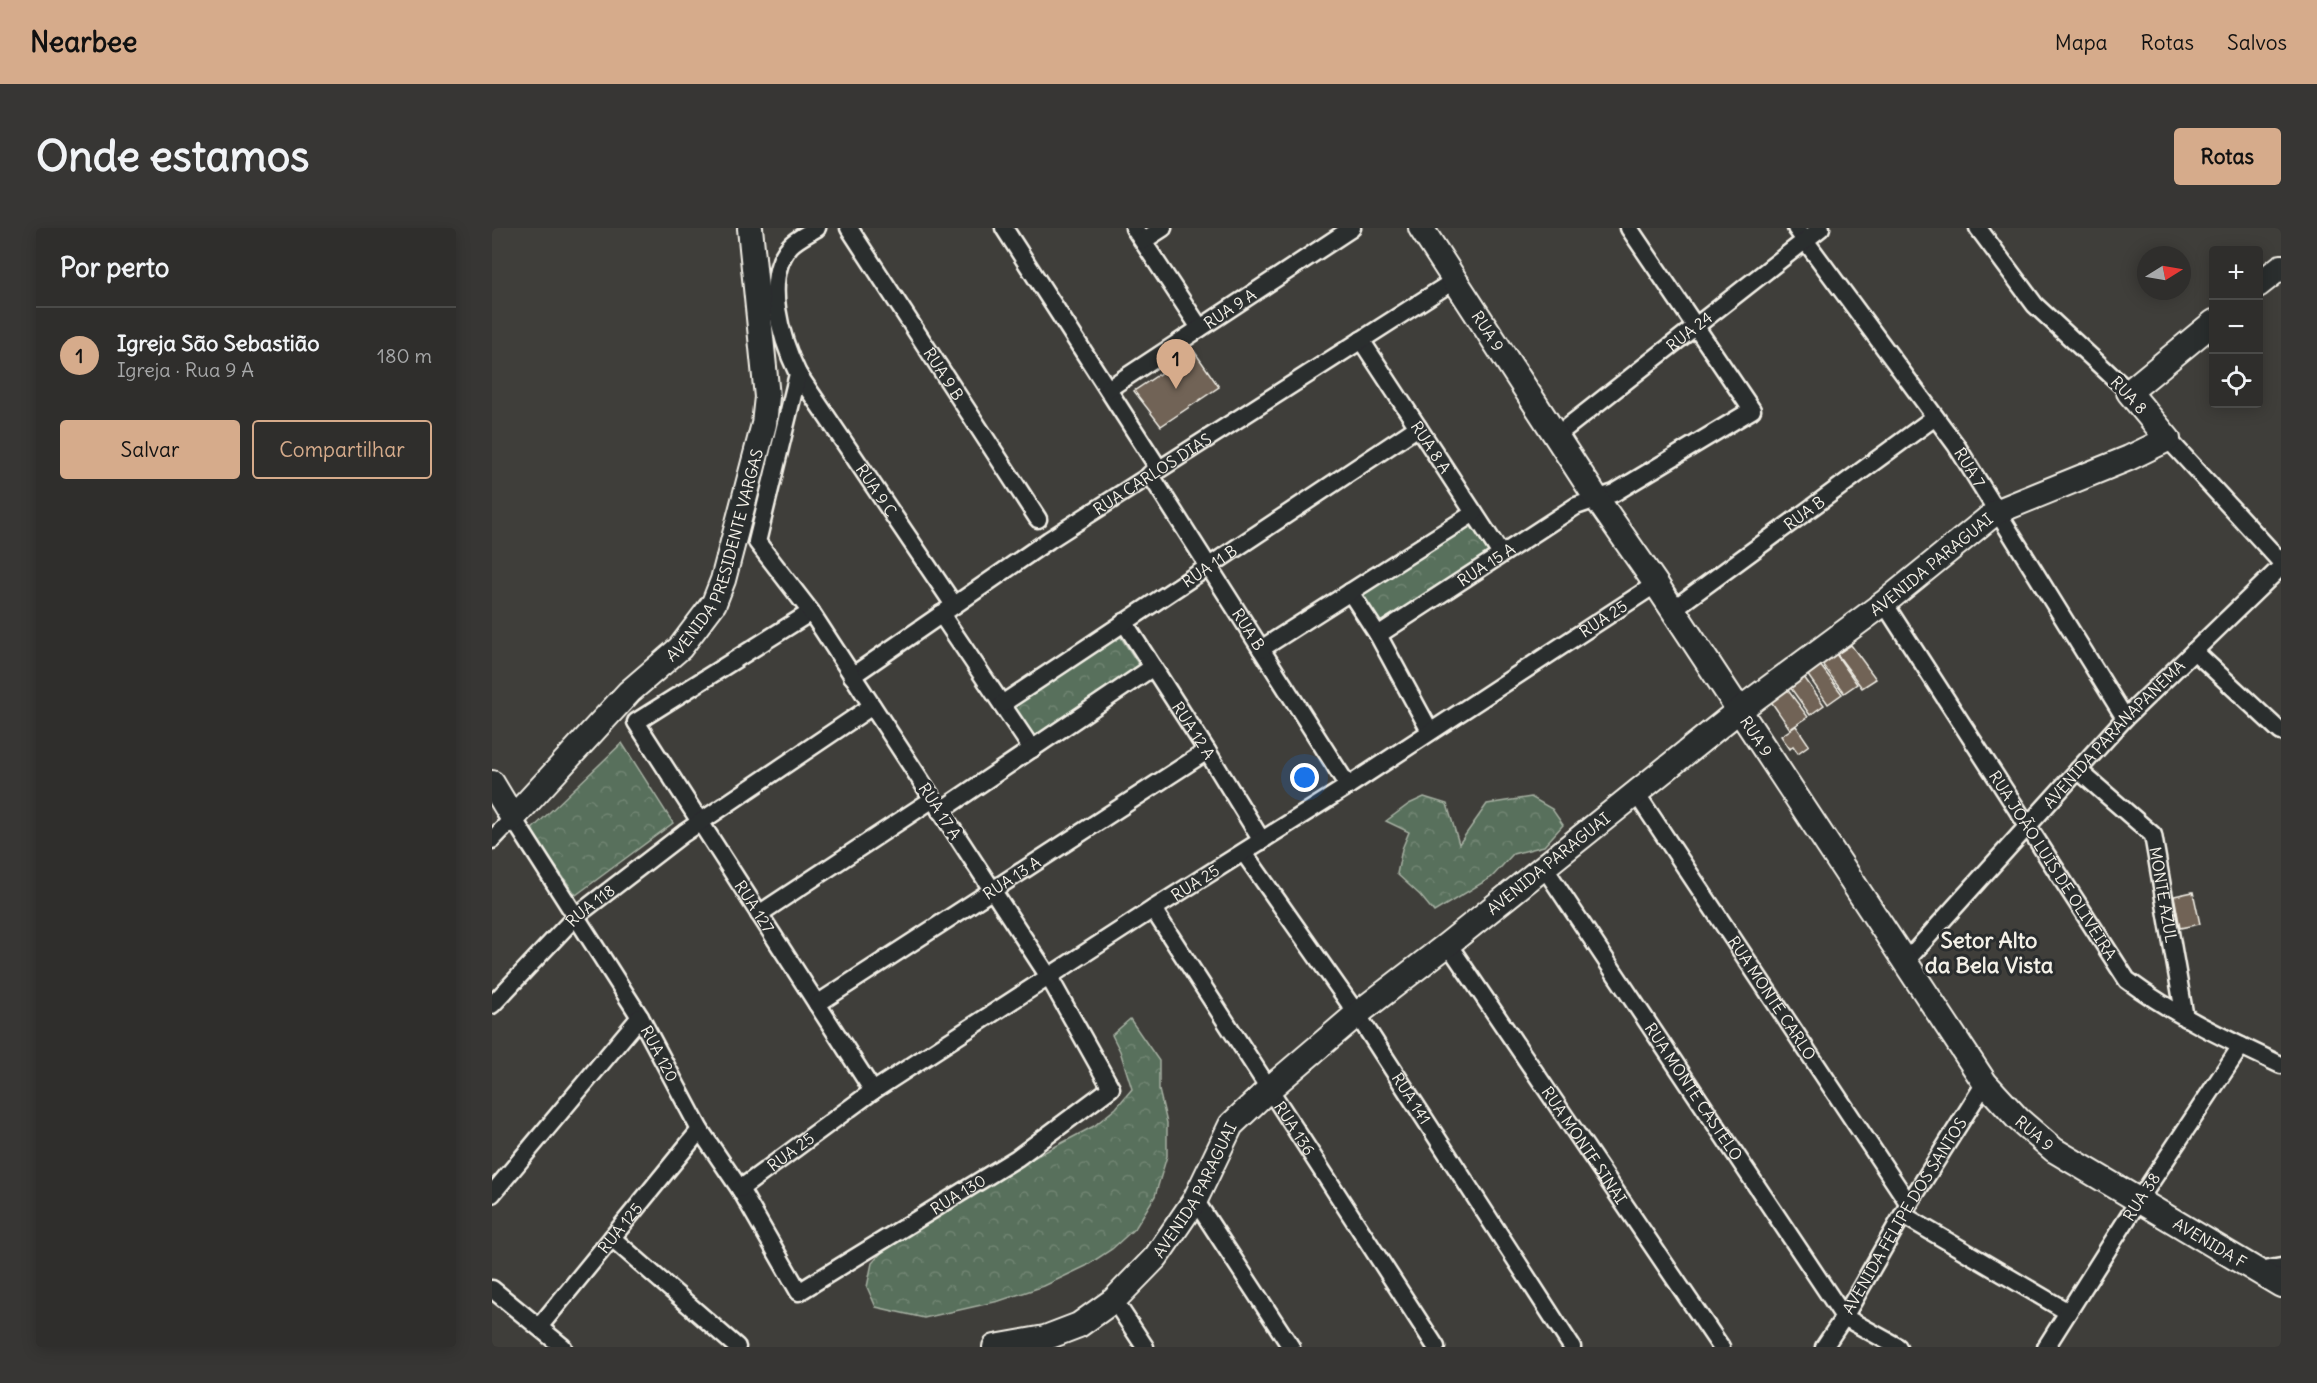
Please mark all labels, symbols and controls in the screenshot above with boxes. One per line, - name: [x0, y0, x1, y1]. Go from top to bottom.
- text: Nearbee: [30, 24, 137, 60]
- text: Mapa: [2055, 29, 2108, 56]
- text: Rotas: [2141, 29, 2194, 56]
- text: Salvos: [2227, 29, 2287, 56]
- button: Rotas: [2174, 128, 2281, 185]
- text: Onde estamos: [36, 130, 309, 182]
- north arrow: [2137, 246, 2191, 300]
- map controls: [2209, 246, 2263, 408]
- button: +: [2209, 246, 2263, 300]
- text: Por perto: [60, 251, 169, 284]
- street label: RUA 9 A: [1200, 284, 1260, 333]
- button: −: [2209, 300, 2263, 354]
- street label: RUA 9: [1468, 307, 1508, 355]
- street label: RUA 24: [1662, 307, 1716, 356]
- text: Igreja São Sebastião: [117, 329, 320, 357]
- pin: 1: [1156, 340, 1196, 389]
- text: 1: [76, 343, 83, 368]
- text: 180 m: [377, 343, 432, 368]
- street label: RUA 9 B: [919, 344, 968, 404]
- button: locate: [2209, 354, 2263, 408]
- text: Igreja · Rua 9 A: [117, 357, 254, 382]
- street label: RUA 8: [2107, 372, 2151, 418]
- street label: RUA 8 A: [1407, 417, 1455, 477]
- button: Salvar: [60, 420, 240, 479]
- button: Compartilhar: [252, 420, 432, 479]
- street label: RUA CARLOS DIAS: [1089, 429, 1215, 519]
- street label: RUA 7: [1950, 444, 1990, 491]
- street label: AVENIDA PRESIDENTE VARGAS: [662, 446, 767, 666]
- street label: RUA 9 C: [852, 460, 901, 520]
- street label: RUA B: [1780, 491, 1829, 535]
- street label: AVENIDA PARAGUAI: [1866, 509, 1997, 620]
- street label: RUA 15 A: [1453, 538, 1519, 591]
- street label: RUA 11 B: [1178, 540, 1241, 592]
- street label: RUA 25: [1576, 596, 1631, 642]
- street label: RUA B: [1228, 605, 1269, 654]
- street label: AVENIDA PARANAPANEMA: [2039, 656, 2189, 812]
- street label: RUA 12 A: [1168, 698, 1220, 763]
- street label: RUA 9: [1736, 712, 1777, 760]
- your location: [1290, 763, 1319, 792]
- street label: RUA JOÃO LUÍS DE OLIVEIRA: [1985, 767, 2121, 964]
- street label: RUA 17 A: [914, 779, 966, 843]
- street label: AVENIDA PARAGUAI: [1483, 808, 1614, 919]
- street label: MONTE AZUL: [2145, 845, 2182, 945]
- street label: RUA 13 A: [979, 852, 1044, 904]
- street label: RUA 25: [1167, 860, 1223, 905]
- street label: RUA 127: [730, 877, 779, 937]
- street label: RUA 118: [561, 880, 619, 931]
- district label: Setor Alto da Bela Vista: [1925, 926, 2054, 979]
- street label: RUA MONTE CARLO: [1724, 932, 1820, 1064]
- street label: RUA MONTE CASTELO: [1641, 1019, 1747, 1164]
- street label: RUA 120: [636, 1022, 683, 1085]
- street label: RUA 141: [1388, 1069, 1435, 1128]
- street label: RUA MONTE SINAI: [1537, 1083, 1631, 1208]
- street label: RUA 136: [1270, 1098, 1319, 1159]
- street label: RUA 9: [2011, 1111, 2058, 1155]
- street label: AVENIDA FELIPE DOS SANTOS: [1838, 1114, 1971, 1318]
- street label: AVENIDA PARAGUAI: [1149, 1119, 1241, 1261]
- street label: RUA 25: [763, 1128, 818, 1175]
- street label: RUA 38: [2118, 1169, 2164, 1225]
- street label: RUA 130: [927, 1170, 989, 1219]
- street label: RUA 125: [593, 1199, 647, 1257]
- street label: AVENIDA F: [2170, 1213, 2250, 1272]

